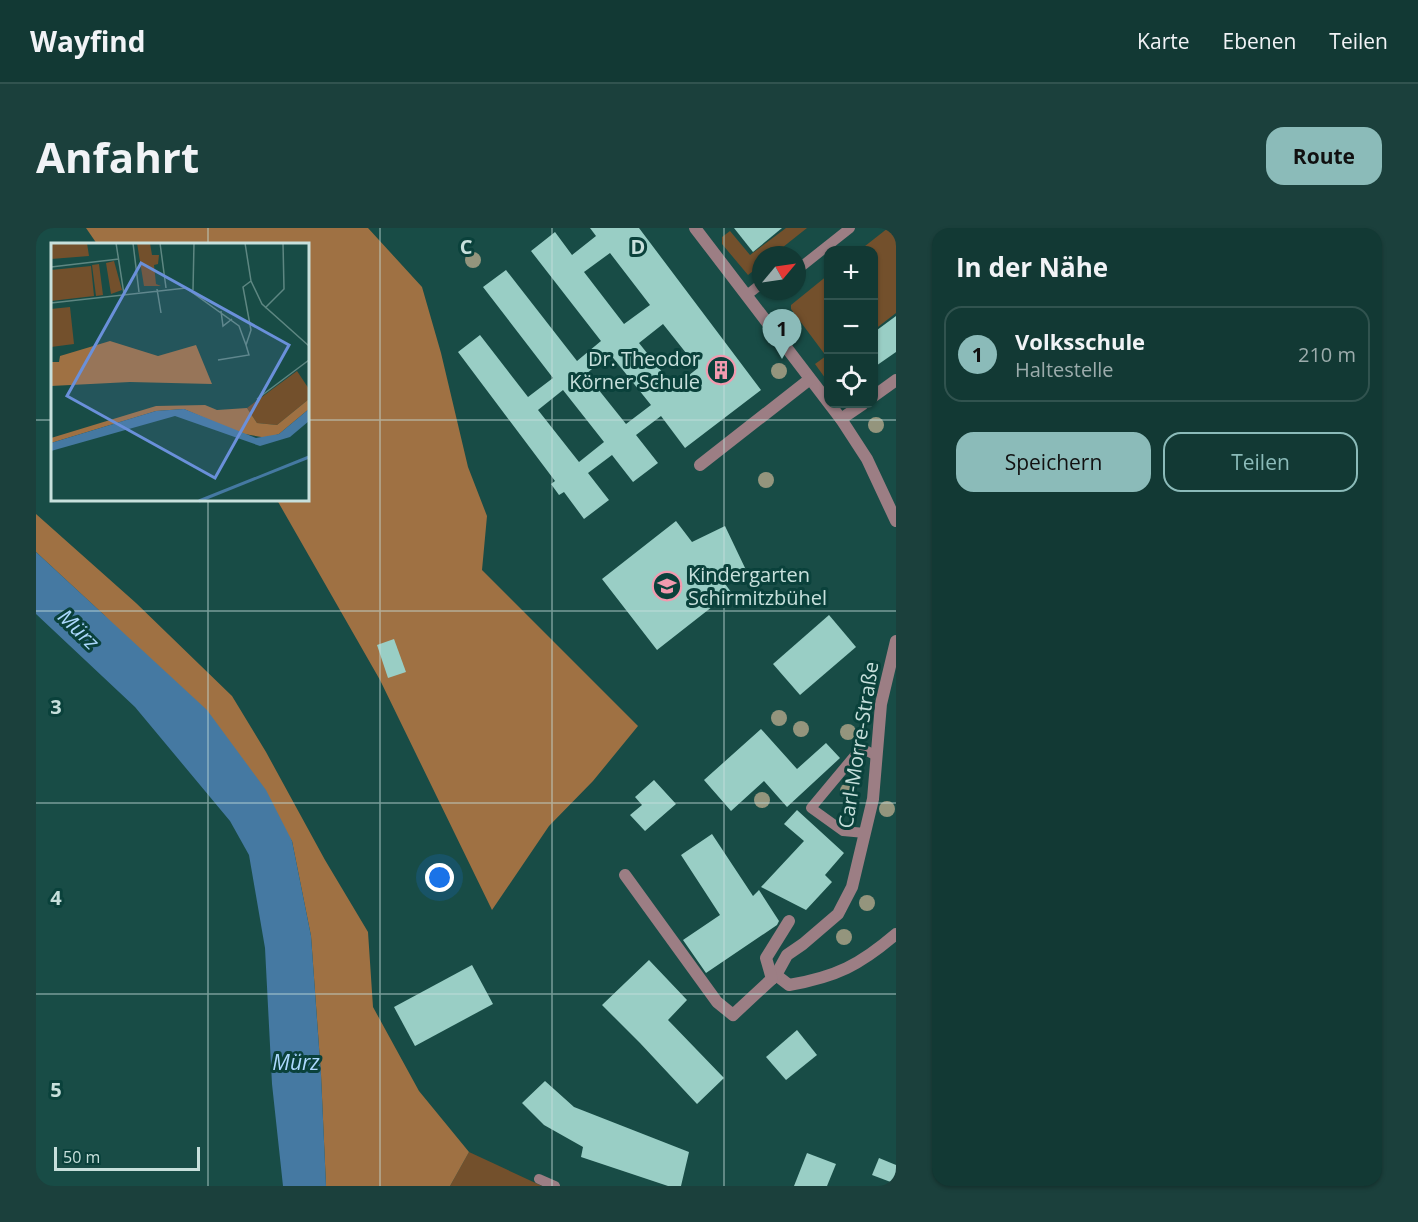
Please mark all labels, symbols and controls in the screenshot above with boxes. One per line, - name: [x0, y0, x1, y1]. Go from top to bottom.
- text: Wayfind: [30, 22, 145, 60]
- text: Karte: [1137, 27, 1190, 55]
- text: Ebenen: [1223, 27, 1296, 55]
- text: Teilen: [1329, 27, 1388, 55]
- button: Route: [1266, 127, 1382, 185]
- text: Anfahrt: [36, 128, 199, 185]
- text: C: [460, 233, 473, 260]
- text: D: [631, 233, 645, 260]
- inset map: [51, 243, 309, 501]
- north arrow: [752, 246, 806, 300]
- map controls: [824, 246, 878, 408]
- button: +: [824, 246, 878, 300]
- text: In der Nähe: [956, 249, 1108, 285]
- button: −: [824, 300, 878, 354]
- pin: 1: [762, 310, 802, 359]
- text: Volksschule: [1015, 326, 1145, 356]
- text: 1: [972, 341, 983, 368]
- text: 210 m: [1298, 341, 1356, 368]
- place label: Dr. Theodor Körner Schule: [569, 345, 700, 395]
- building icon: Dr. Theodor Körner Schule: [705, 354, 737, 386]
- button: locate: [824, 354, 878, 408]
- text: Haltestelle: [1015, 356, 1114, 383]
- button: Speichern: [956, 432, 1151, 492]
- button: Teilen: [1163, 432, 1358, 492]
- place label: Kindergarten Schirmitzbühel: [688, 561, 827, 611]
- school or university icon: Kindergarten Schirmitzbühel: [651, 570, 683, 602]
- water label: Mürz: [52, 603, 106, 656]
- street label: Carl-Morre-Straße: [831, 660, 885, 830]
- text: 3: [50, 693, 62, 720]
- your location: [425, 863, 454, 892]
- text: 4: [50, 884, 62, 911]
- water label: Mürz: [272, 1048, 320, 1076]
- text: 5: [50, 1076, 62, 1103]
- scale bar: [54, 1144, 200, 1172]
- text: 50 m: [63, 1146, 100, 1168]

